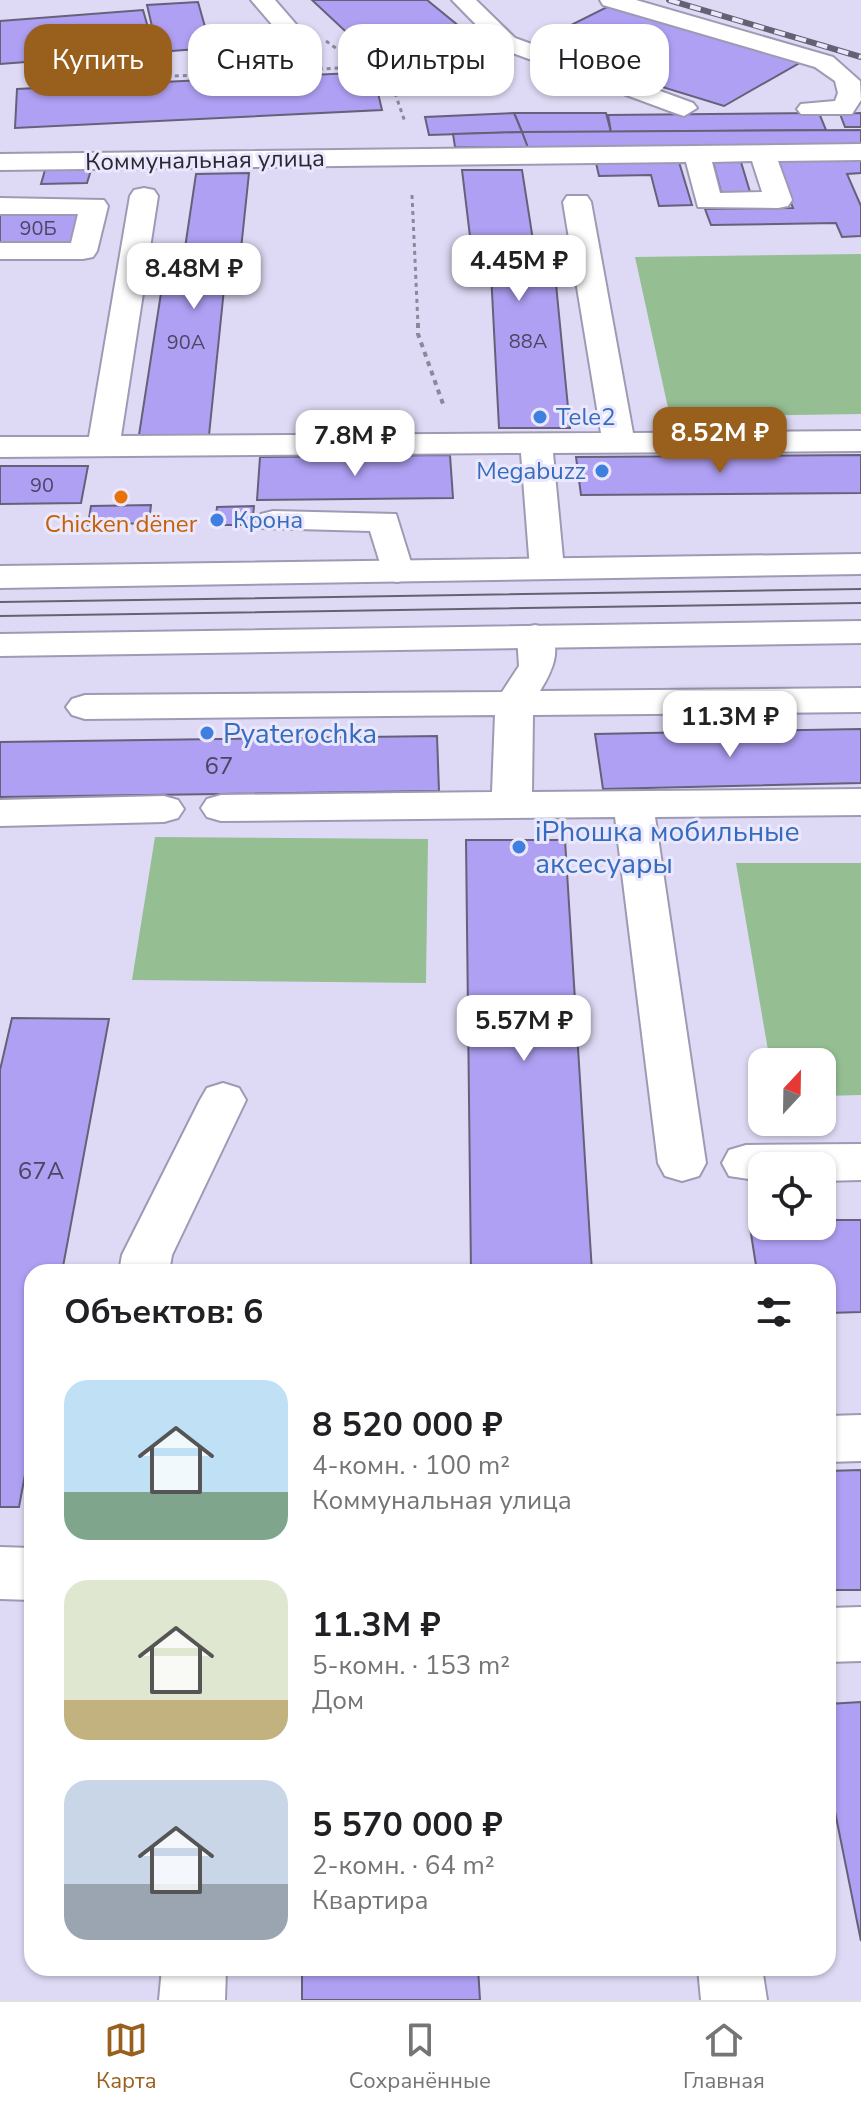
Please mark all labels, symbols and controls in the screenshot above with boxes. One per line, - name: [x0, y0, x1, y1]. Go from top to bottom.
- chip: Купить: [24, 24, 172, 96]
- chip: Снять: [188, 24, 322, 96]
- chip: Фильтры: [338, 24, 514, 96]
- chip: Новое: [530, 24, 669, 96]
- street label: Коммунальная улица: [85, 142, 325, 178]
- house number: 90Б: [19, 215, 57, 242]
- pin: 4.45M ₽: [445, 235, 593, 303]
- pin: 8.48M ₽: [120, 243, 268, 311]
- text: 4.45M ₽: [470, 243, 568, 278]
- text: 8.48M ₽: [145, 251, 243, 286]
- house number: 88А: [509, 328, 548, 355]
- house number: 90А: [167, 329, 206, 356]
- place label: Tele2: [556, 401, 616, 433]
- pin: 8.52M ₽: [646, 407, 794, 475]
- marker: Tele2: [531, 408, 549, 426]
- pin: 7.8M ₽: [290, 410, 420, 478]
- text: 8.52M ₽: [671, 415, 769, 450]
- text: 7.8M ₽: [314, 418, 396, 453]
- place label: Megabuzz: [476, 455, 586, 487]
- marker: Megabuzz: [593, 462, 611, 480]
- house number: 90: [30, 472, 54, 499]
- marker: Chicken dëner: [112, 488, 130, 506]
- place label: Крона: [233, 504, 303, 536]
- place label: Chicken dëner: [45, 508, 198, 540]
- marker: Крона: [208, 511, 226, 529]
- pin: 11.3M ₽: [656, 691, 804, 759]
- text: 11.3M ₽: [681, 699, 779, 734]
- place label: Pyaterochka: [223, 715, 377, 753]
- marker: Pyaterochka: [198, 724, 216, 742]
- house number: 67: [205, 750, 233, 782]
- place label: iPhoшка мобильные аксесуары: [535, 813, 800, 883]
- marker: iPhoшка мобильные аксесуары: [510, 838, 528, 856]
- pin: 5.57M ₽: [450, 995, 598, 1063]
- text: 5.57M ₽: [475, 1003, 573, 1038]
- north arrow: [748, 1048, 836, 1136]
- map controls: [748, 1048, 836, 1240]
- button: locate: [748, 1152, 836, 1240]
- house number: 67А: [18, 1155, 65, 1187]
- text: Объектов: 6: [64, 1289, 263, 1335]
- icon: filters: [752, 1290, 796, 1334]
- text: 8 520 000 ₽: [312, 1402, 503, 1448]
- icon: home: [128, 1412, 224, 1508]
- text: 4-комн. · 100 m²: [312, 1448, 510, 1483]
- text: Коммунальная улица: [312, 1483, 572, 1518]
- text: 11.3M ₽: [312, 1602, 441, 1648]
- icon: home: [128, 1612, 224, 1708]
- text: 5-комн. · 153 m²: [312, 1648, 510, 1683]
- text: Дом: [312, 1683, 364, 1718]
- text: 5 570 000 ₽: [312, 1802, 503, 1848]
- icon: home: [128, 1812, 224, 1908]
- text: 2-комн. · 64 m²: [312, 1848, 495, 1883]
- text: Квартира: [312, 1883, 428, 1918]
- tab: Карта: [96, 2018, 157, 2096]
- tab: Сохранённые: [349, 2018, 491, 2096]
- tab: Главная: [683, 2018, 765, 2096]

